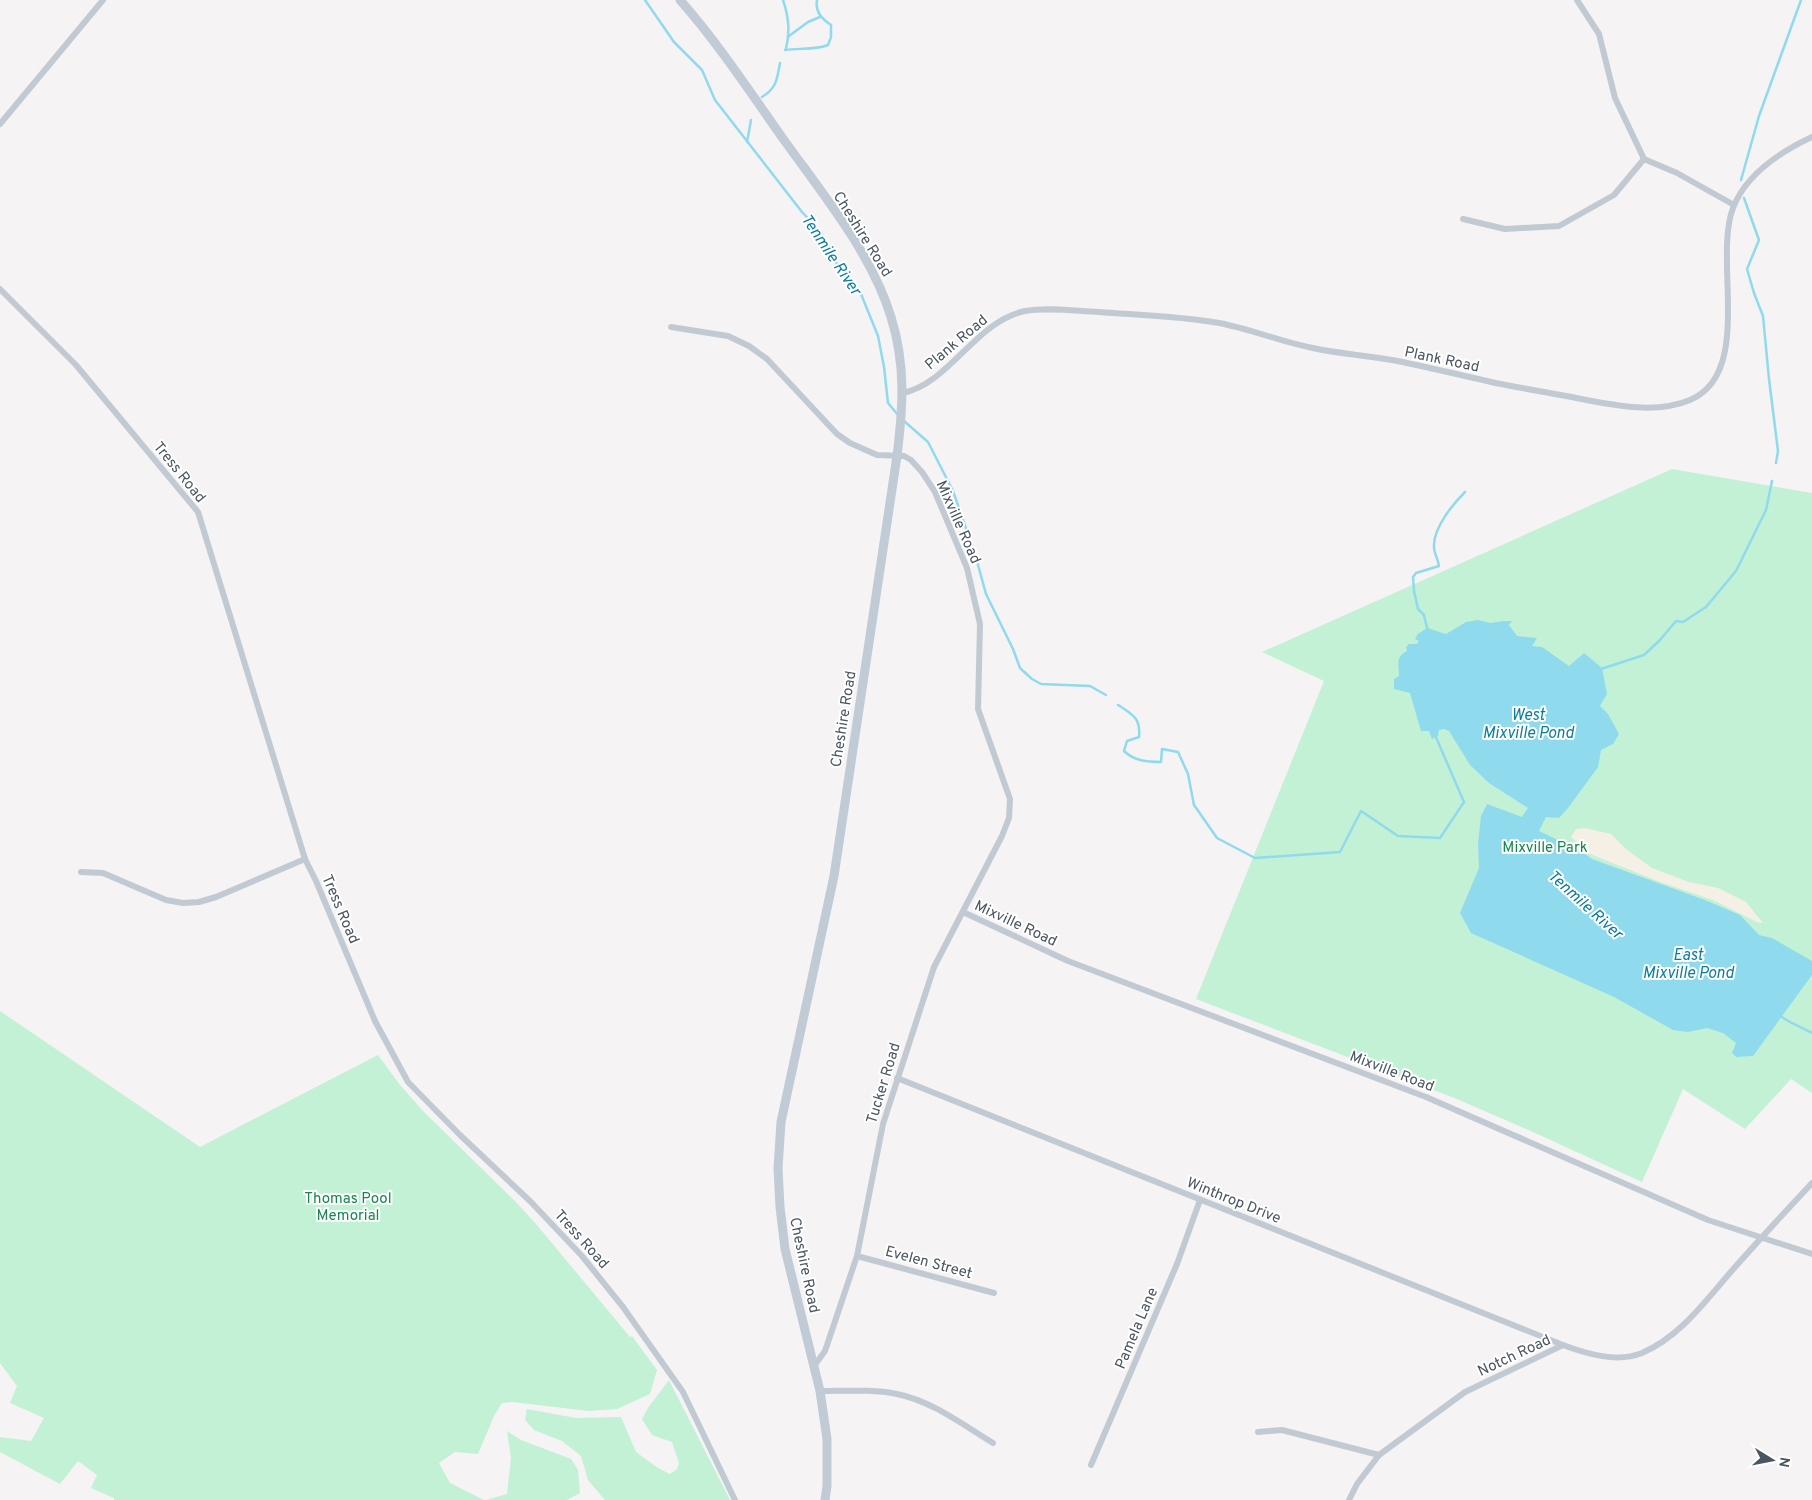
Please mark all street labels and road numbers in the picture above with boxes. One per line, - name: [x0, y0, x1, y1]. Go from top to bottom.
- street label: Cheshire Road: [828, 188, 896, 281]
- street label: Plank Road: [922, 311, 992, 375]
- street label: Plank Road: [1402, 343, 1481, 378]
- street label: Tress Road: [148, 439, 209, 507]
- street label: Mixville Road: [931, 478, 984, 567]
- street label: Cheshire Road: [827, 670, 861, 769]
- street label: Tress Road: [317, 872, 363, 947]
- street label: Mixville Road: [971, 897, 1060, 952]
- street label: Tucker Road: [863, 1041, 906, 1126]
- street label: Mixville Road: [1346, 1048, 1436, 1097]
- street label: Winthrop Drive: [1184, 1174, 1283, 1229]
- street label: Tress Road: [549, 1206, 612, 1274]
- street label: Cheshire Road: [784, 1216, 823, 1315]
- street label: Evelen Street: [883, 1243, 974, 1284]
- street label: Pamela Lane: [1112, 1285, 1163, 1372]
- street label: Notch Road: [1475, 1331, 1554, 1382]

